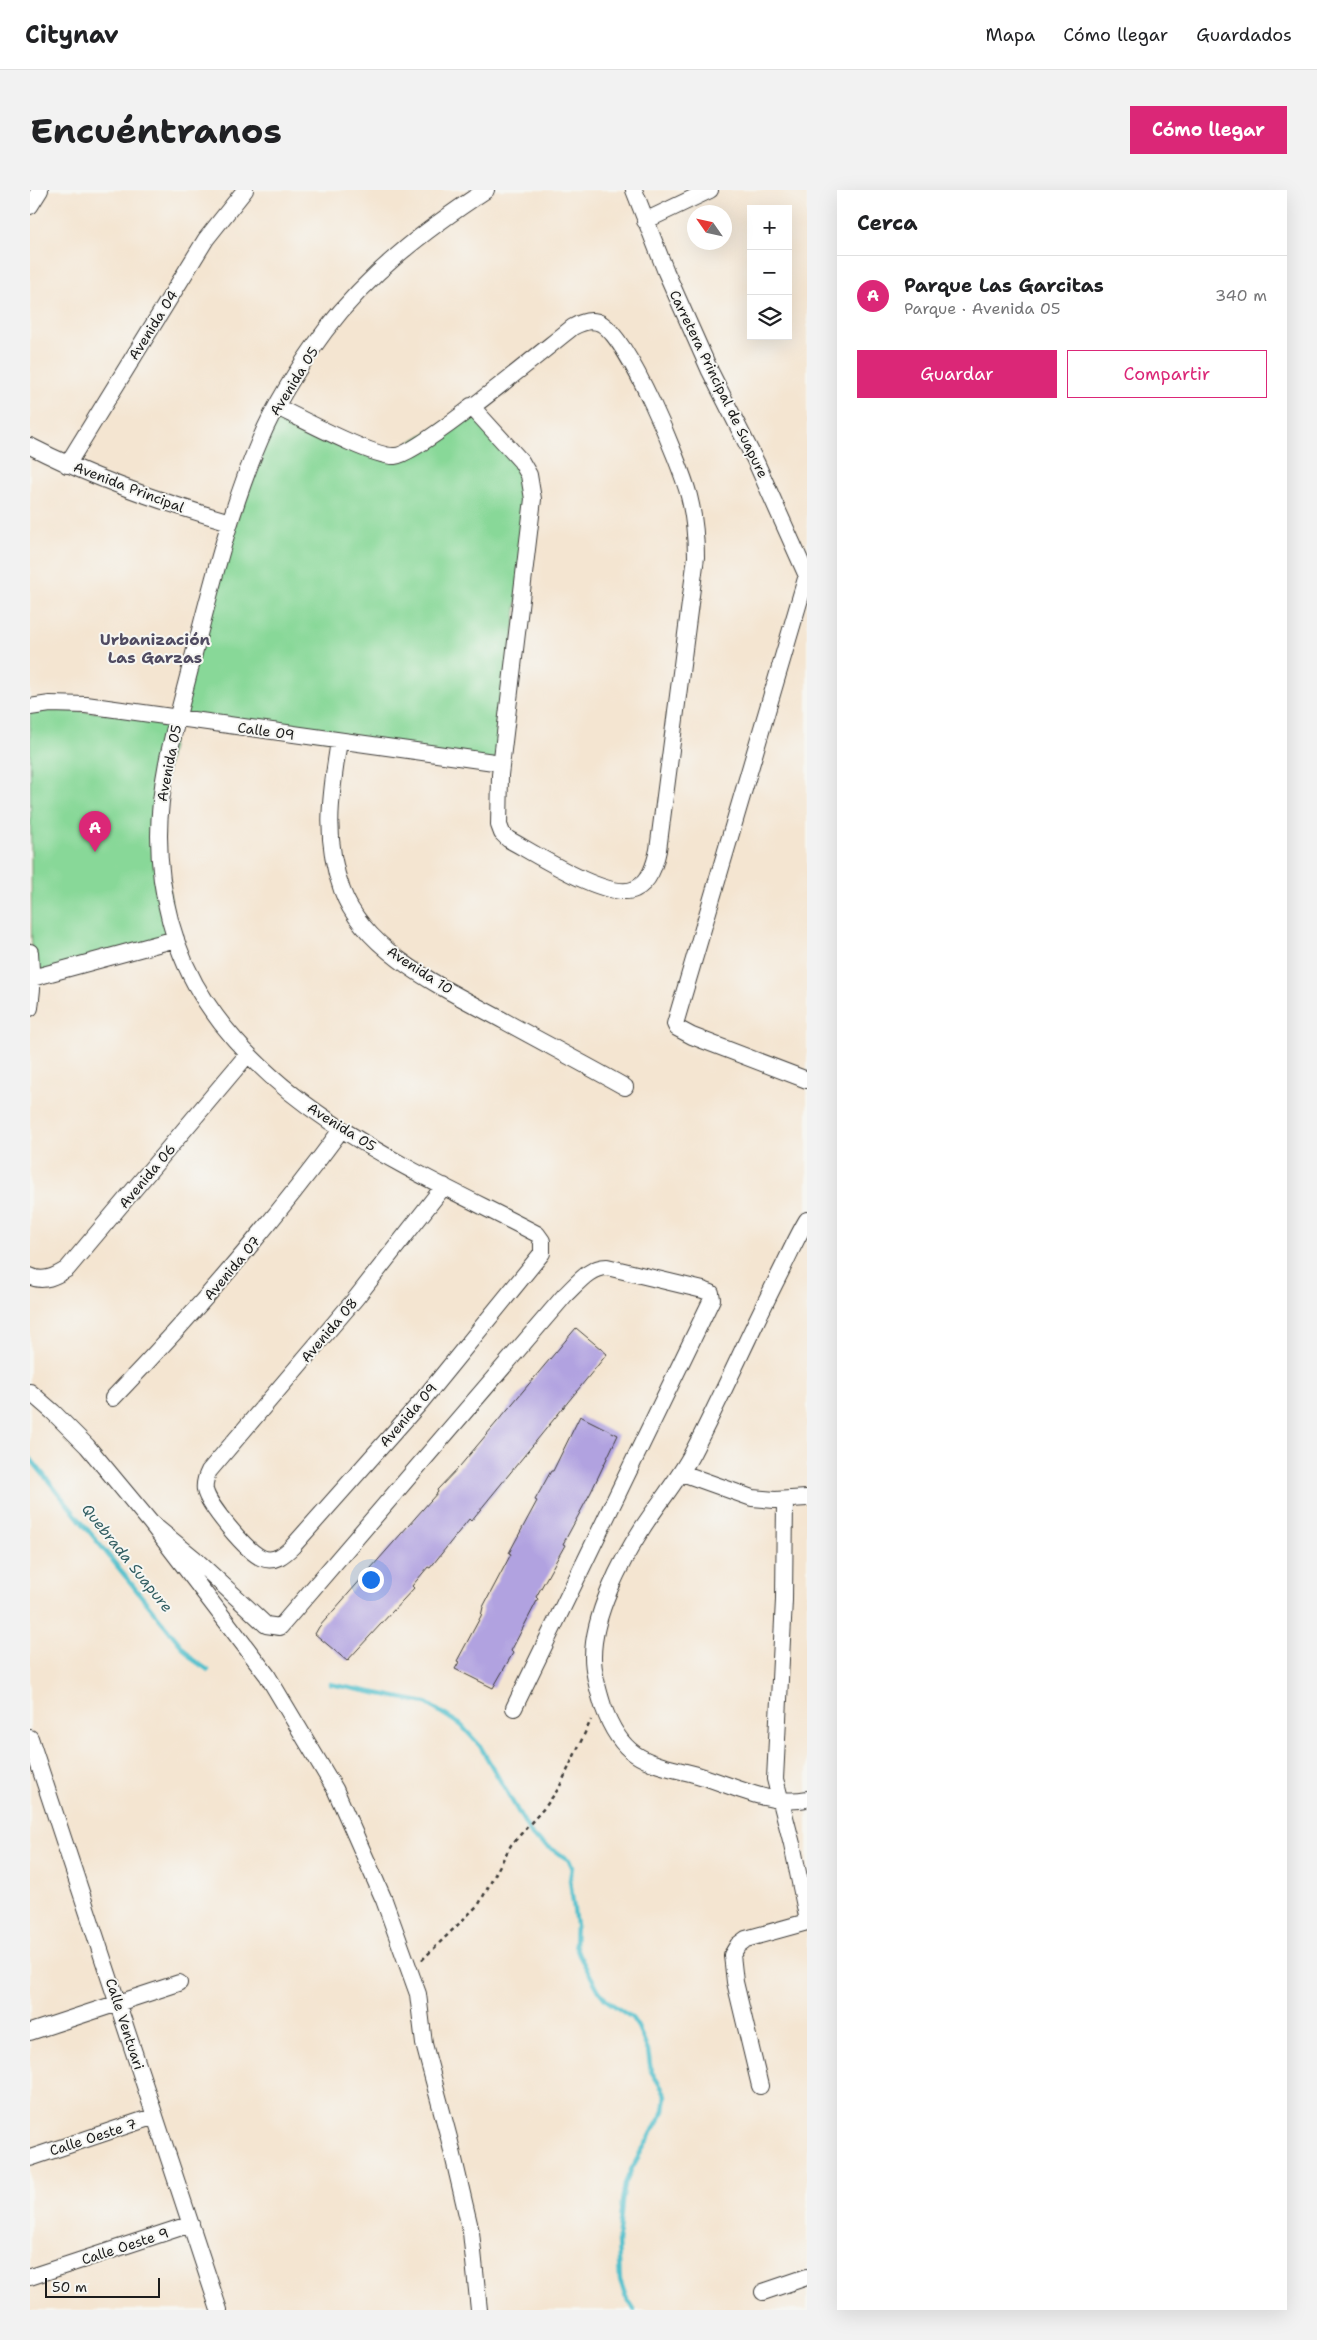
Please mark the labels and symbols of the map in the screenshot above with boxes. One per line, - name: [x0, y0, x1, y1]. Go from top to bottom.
- north arrow: [687, 205, 732, 250]
- street label: Avenida 04: [124, 287, 182, 363]
- street label: Carretera Principal de Suapure: [666, 287, 772, 481]
- street label: Avenida 05: [266, 343, 322, 419]
- street label: Avenida Principal: [71, 458, 188, 517]
- district label: Urbanización Las Garzas: [100, 629, 211, 668]
- street label: Calle 09: [236, 718, 296, 744]
- street label: Avenida 05: [153, 723, 185, 803]
- pin: A: [79, 811, 111, 852]
- street label: Avenida 10: [384, 942, 456, 998]
- street label: Avenida 05: [304, 1099, 380, 1155]
- street label: Avenida 06: [115, 1140, 179, 1212]
- street label: Avenida 07: [200, 1232, 264, 1304]
- street label: Avenida 08: [297, 1294, 361, 1366]
- street label: Avenida 09: [375, 1379, 441, 1451]
- water label: Quebrada Suapure: [77, 1500, 177, 1616]
- your location: [358, 1567, 384, 1593]
- street label: Calle Ventuari: [102, 1976, 148, 2072]
- street label: Calle Oeste 7: [47, 2114, 139, 2160]
- street label: Calle Oeste 9: [79, 2223, 171, 2269]
- scale bar: [45, 2275, 160, 2298]

